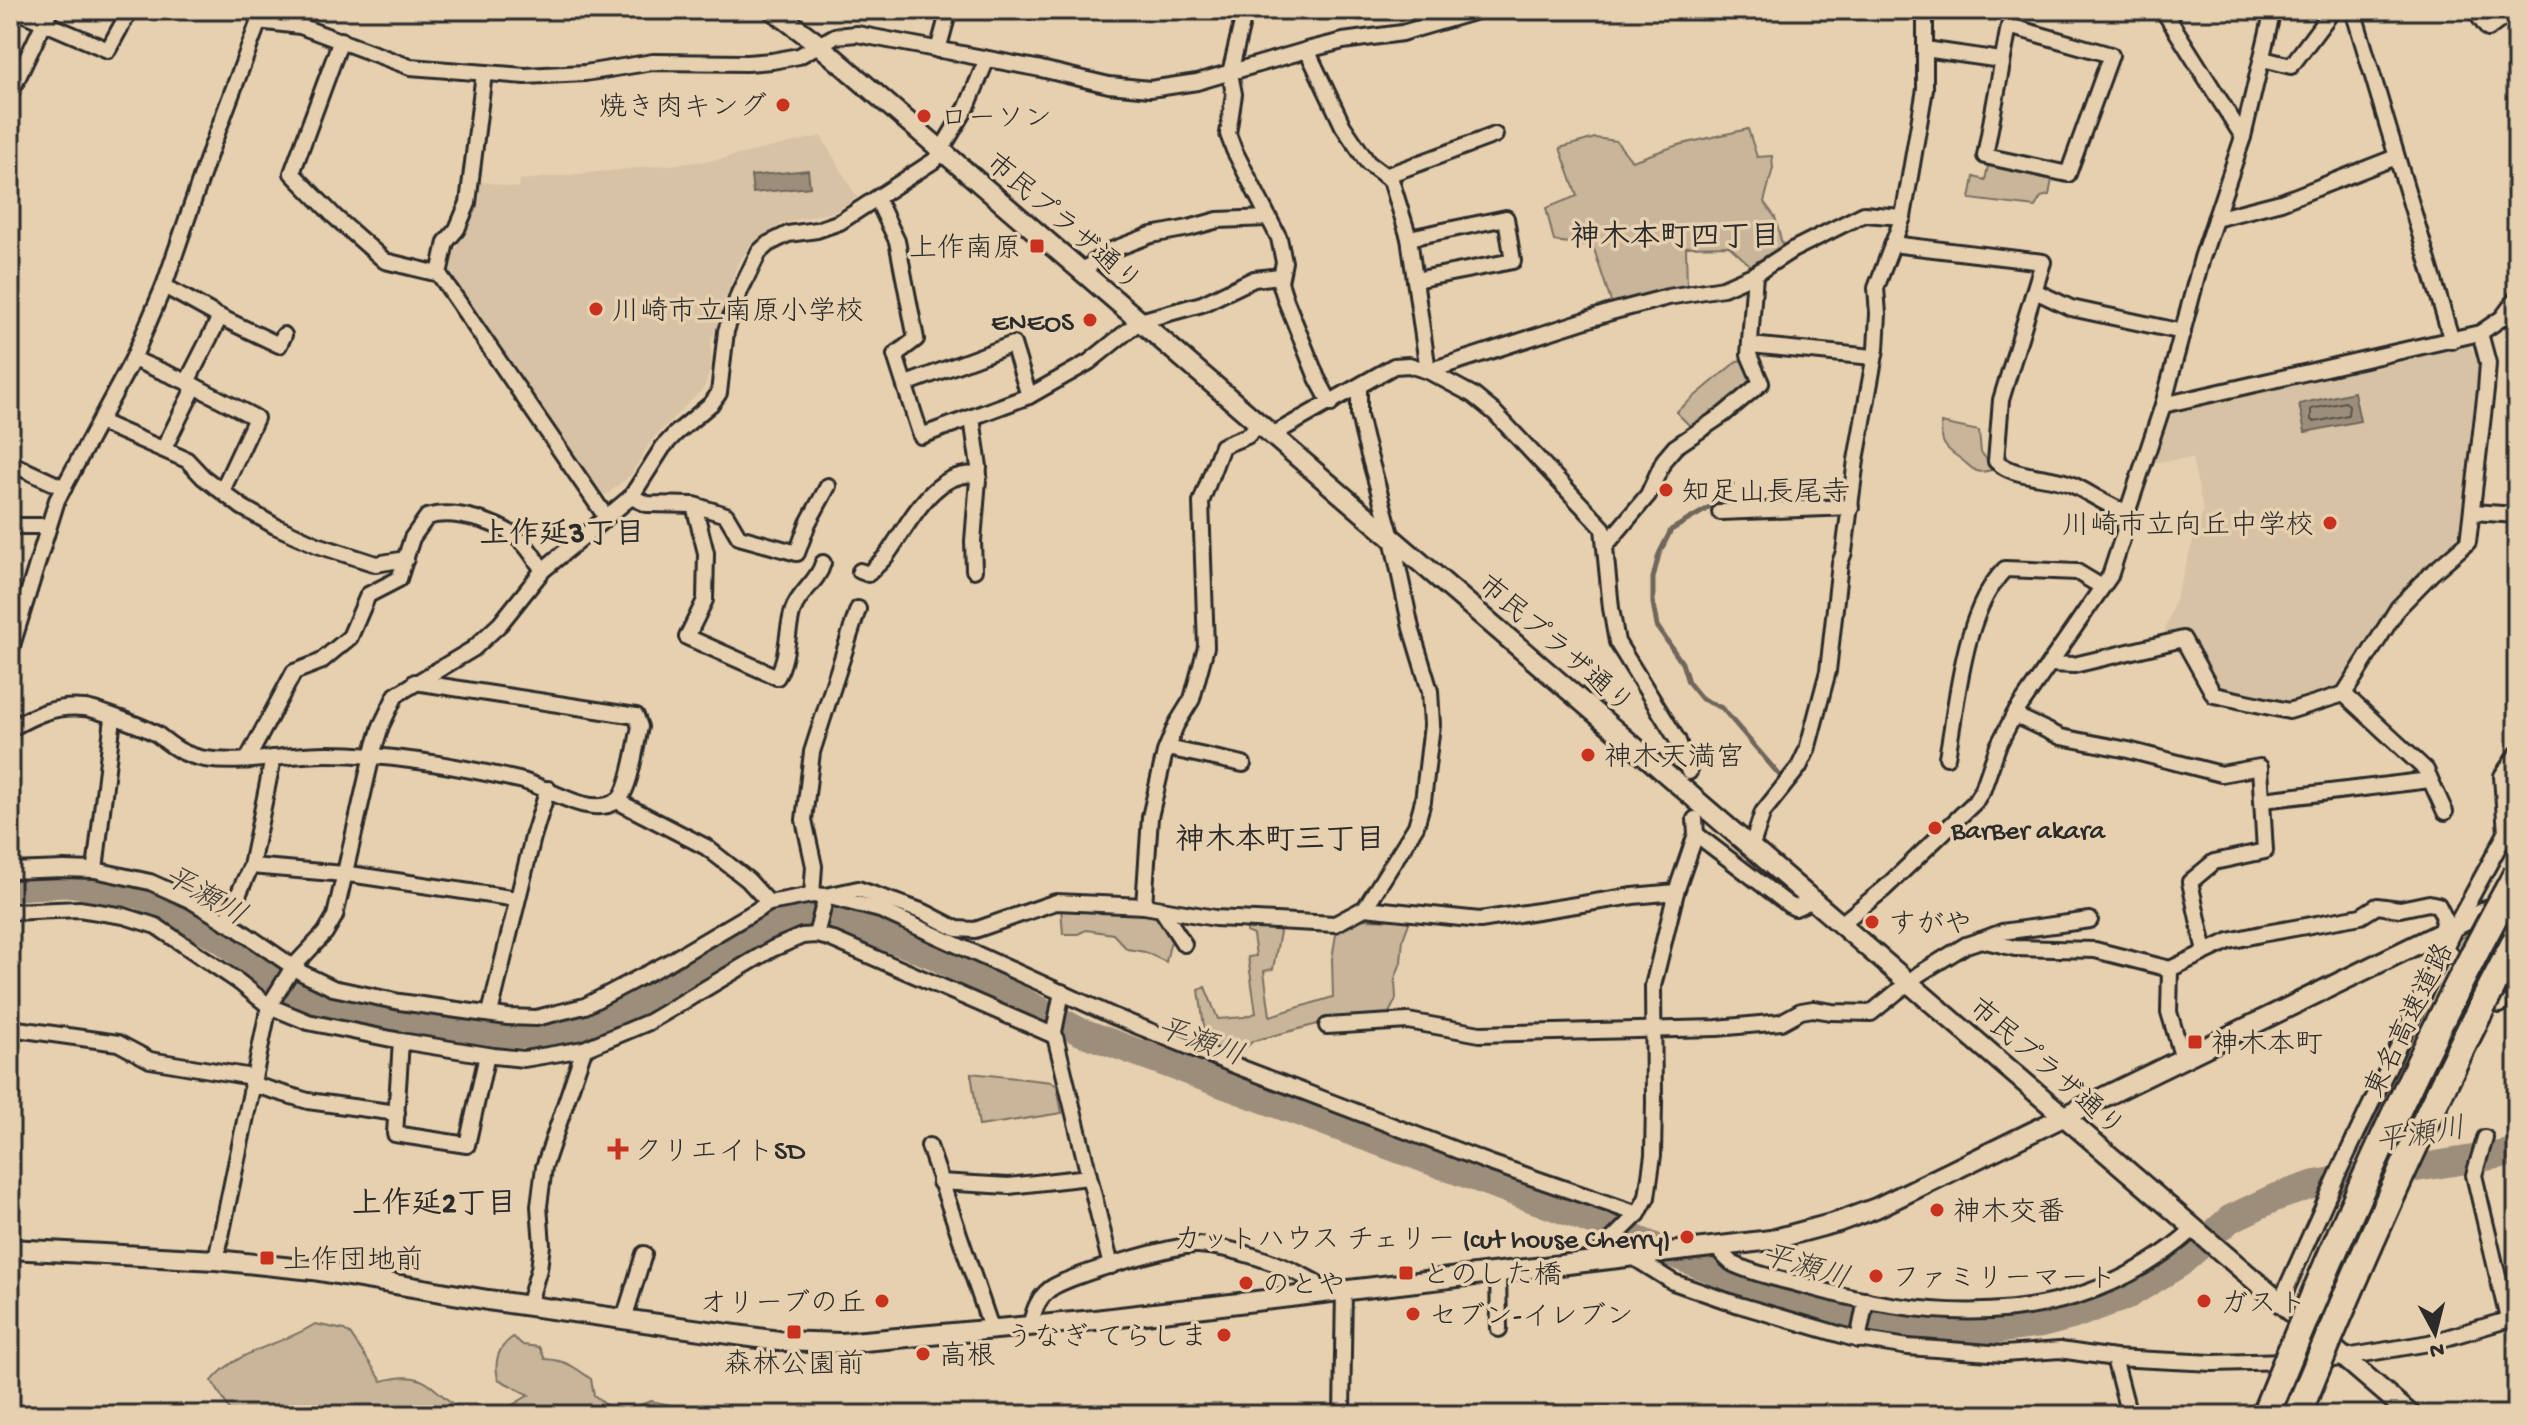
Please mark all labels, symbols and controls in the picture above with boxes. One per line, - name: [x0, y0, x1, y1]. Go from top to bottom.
- place label: 焼き肉キング: [599, 92, 767, 126]
- marker: 焼き肉キング: [774, 96, 792, 114]
- place label: ローソン: [940, 104, 1052, 137]
- marker: ローソン: [915, 107, 933, 125]
- street label: 市民プラザ通り: [977, 147, 1147, 301]
- district label: 神木本町四丁目: [1570, 220, 1780, 257]
- place label: 上作南原: [909, 233, 1021, 267]
- marker: 上作南原: [1028, 237, 1046, 255]
- place label: 川崎市立南原小学校: [612, 296, 864, 330]
- marker: 川崎市立南原小学校: [587, 300, 605, 318]
- place label: ENEOS: [991, 308, 1074, 341]
- marker: ENEOS: [1081, 311, 1099, 329]
- place label: 知足山長尾寺: [1682, 477, 1850, 511]
- marker: 知足山長尾寺: [1657, 481, 1675, 499]
- place label: 川崎市立向丘中学校: [2062, 510, 2314, 544]
- marker: 川崎市立向丘中学校: [2321, 514, 2339, 532]
- district label: 上作延3丁目: [479, 517, 645, 554]
- street label: 市民プラザ通り: [1469, 569, 1639, 723]
- place label: 神木天満宮: [1604, 742, 1744, 776]
- marker: 神木天満宮: [1579, 746, 1597, 764]
- place label: BarBer akara: [1950, 816, 2107, 849]
- marker: BarBer akara: [1926, 819, 1944, 837]
- district label: 神木本町三丁目: [1175, 823, 1385, 860]
- water label: 平瀬川: [156, 859, 252, 936]
- place label: すがや: [1888, 910, 1972, 943]
- marker: すがや: [1863, 913, 1881, 931]
- street label: 東名高速道路: [2358, 938, 2463, 1104]
- street label: 市民プラザ通り: [1960, 992, 2130, 1146]
- water label: 平瀬川: [1151, 1011, 1248, 1076]
- place label: 神木本町: [2211, 1029, 2323, 1063]
- marker: 神木本町: [2186, 1033, 2204, 1051]
- water label: 平瀬川: [2373, 1112, 2468, 1162]
- place label: クリエイトSD: [634, 1137, 806, 1170]
- marker: クリエイトSD: [609, 1140, 627, 1158]
- district label: 上作延2丁目: [352, 1187, 516, 1224]
- place label: 神木交番: [1953, 1197, 2065, 1231]
- marker: 神木交番: [1928, 1201, 1946, 1219]
- place label: カットハウス チェリー (cut house Cherry): [1173, 1225, 1671, 1258]
- marker: カットハウス チェリー (cut house Cherry): [1678, 1228, 1696, 1246]
- water label: 平瀬川: [1757, 1238, 1853, 1299]
- place label: 上作団地前: [283, 1245, 423, 1279]
- marker: 上作団地前: [258, 1249, 276, 1267]
- place label: とのした橋: [1422, 1261, 1562, 1294]
- marker: とのした橋: [1397, 1264, 1415, 1282]
- place label: ファミリーマート: [1892, 1264, 2117, 1297]
- marker: ファミリーマート: [1867, 1267, 1885, 1285]
- place label: のとや: [1262, 1271, 1345, 1304]
- marker: のとや: [1237, 1274, 1255, 1292]
- place label: オリーブの丘: [699, 1288, 866, 1322]
- place label: ガスト: [2220, 1289, 2307, 1322]
- marker: オリーブの丘: [873, 1292, 891, 1310]
- marker: ガスト: [2195, 1292, 2213, 1310]
- north arrow: [2395, 1293, 2475, 1373]
- place label: セブン-イレブン: [1429, 1301, 1634, 1335]
- marker: セブン-イレブン: [1404, 1305, 1422, 1323]
- marker: 森林公園前: [785, 1323, 803, 1341]
- place label: うなぎ てらしま: [1005, 1323, 1208, 1356]
- marker: うなぎ てらしま: [1215, 1326, 1233, 1344]
- text: N: [2428, 1335, 2446, 1363]
- place label: 高根: [939, 1341, 995, 1375]
- marker: 高根: [914, 1345, 932, 1363]
- place label: 森林公園前: [724, 1349, 864, 1383]

